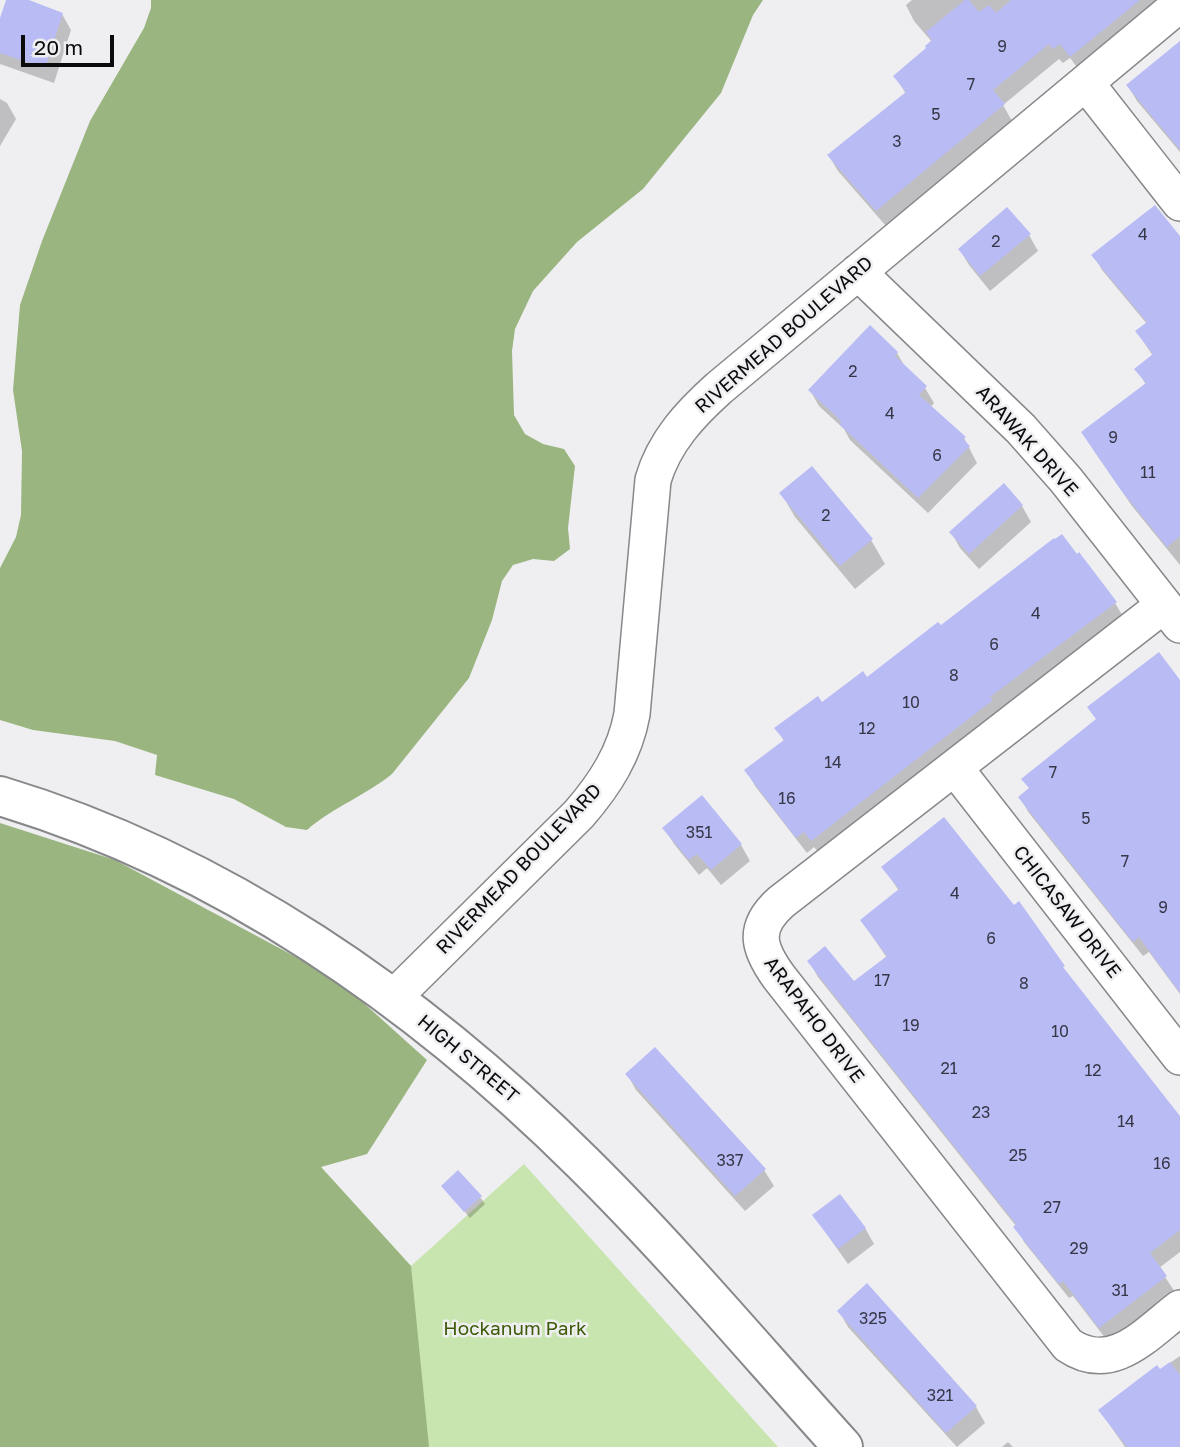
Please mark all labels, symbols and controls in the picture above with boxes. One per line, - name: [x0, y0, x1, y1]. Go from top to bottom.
- scale bar: [24, 21, 117, 65]
- text: 20 m: [34, 34, 83, 60]
- house number: 9: [997, 37, 1007, 57]
- house number: 7: [967, 75, 975, 95]
- house number: 5: [931, 105, 941, 125]
- house number: 3: [892, 132, 902, 152]
- house number: 4: [1138, 225, 1148, 245]
- house number: 2: [991, 232, 1001, 252]
- street label: RIVERMEAD BOULEVARD: [690, 252, 878, 418]
- house number: 2: [848, 362, 858, 382]
- street label: ARAWAK DRIVE: [971, 381, 1083, 501]
- house number: 4: [885, 404, 895, 424]
- house number: 9: [1108, 428, 1118, 448]
- house number: 6: [932, 446, 942, 466]
- house number: 11: [1140, 463, 1156, 483]
- house number: 2: [821, 506, 831, 526]
- house number: 4: [1031, 604, 1041, 624]
- house number: 6: [989, 635, 999, 655]
- house number: 8: [949, 666, 959, 686]
- house number: 10: [902, 693, 920, 713]
- house number: 12: [858, 719, 876, 739]
- house number: 14: [824, 753, 842, 773]
- house number: 7: [1049, 763, 1057, 783]
- street label: RIVERMEAD BOULEVARD: [432, 779, 606, 959]
- house number: 16: [778, 789, 796, 809]
- house number: 5: [1081, 809, 1091, 829]
- house number: 351: [686, 823, 712, 843]
- street label: CHICASAW DRIVE: [1008, 841, 1126, 983]
- house number: 7: [1121, 852, 1129, 872]
- house number: 4: [950, 884, 960, 904]
- house number: 9: [1158, 898, 1168, 918]
- house number: 6: [986, 929, 996, 949]
- street label: ARAPAHO DRIVE: [759, 953, 869, 1087]
- house number: 17: [874, 971, 890, 991]
- house number: 8: [1019, 974, 1029, 994]
- street label: HIGH STREET: [413, 1010, 523, 1108]
- house number: 19: [902, 1016, 920, 1036]
- house number: 10: [1051, 1022, 1069, 1042]
- house number: 21: [940, 1059, 958, 1079]
- house number: 12: [1084, 1061, 1102, 1081]
- house number: 23: [972, 1103, 990, 1123]
- house number: 14: [1117, 1112, 1135, 1132]
- house number: 25: [1009, 1146, 1027, 1166]
- house number: 337: [716, 1151, 744, 1171]
- house number: 16: [1153, 1154, 1171, 1174]
- house number: 27: [1043, 1198, 1061, 1218]
- house number: 29: [1070, 1239, 1088, 1259]
- house number: 31: [1111, 1281, 1129, 1301]
- house number: 325: [859, 1309, 887, 1329]
- park label: Hockanum Park: [443, 1318, 587, 1340]
- house number: 321: [927, 1386, 953, 1406]

